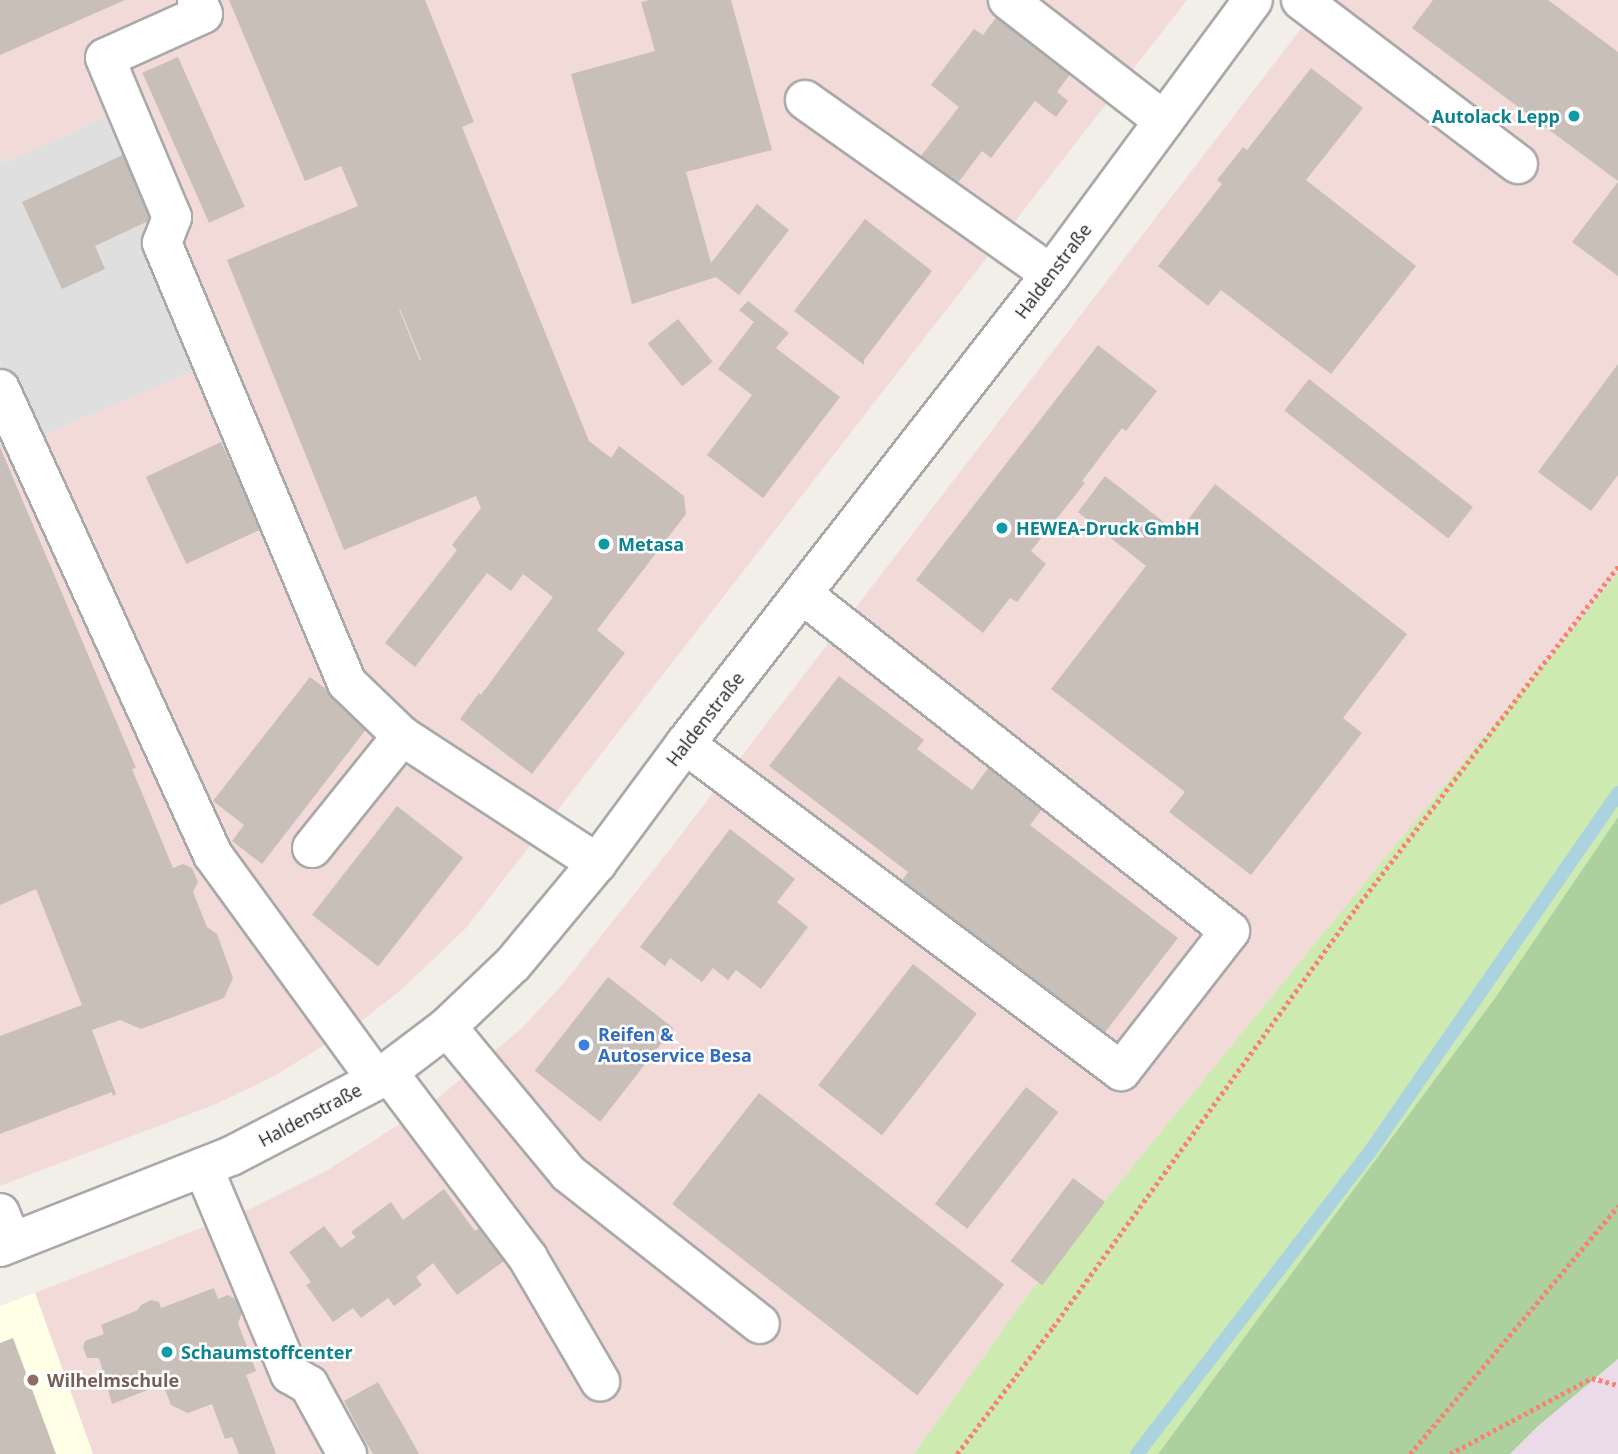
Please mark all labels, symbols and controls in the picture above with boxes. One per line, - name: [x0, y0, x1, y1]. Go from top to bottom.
- place label: Autolack Lepp: [1432, 105, 1560, 127]
- marker: Autolack Lepp: [1566, 108, 1582, 124]
- street label: Haldenstraße: [1010, 219, 1096, 323]
- place label: HEWEA-Druck GmbH: [1016, 517, 1200, 539]
- marker: HEWEA-Druck GmbH: [994, 520, 1010, 536]
- place label: Metasa: [618, 533, 684, 555]
- marker: Metasa: [596, 536, 612, 552]
- street label: Haldenstraße: [662, 668, 748, 770]
- place label: Reifen & Autoservice Besa: [598, 1024, 752, 1066]
- marker: Reifen & Autoservice Besa: [576, 1037, 592, 1053]
- street label: Haldenstraße: [255, 1079, 365, 1151]
- place label: Schaumstoffcenter: [181, 1341, 353, 1363]
- marker: Schaumstoffcenter: [159, 1344, 175, 1360]
- place label: Wilhelmschule: [47, 1369, 179, 1391]
- marker: Wilhelmschule: [25, 1372, 41, 1388]

